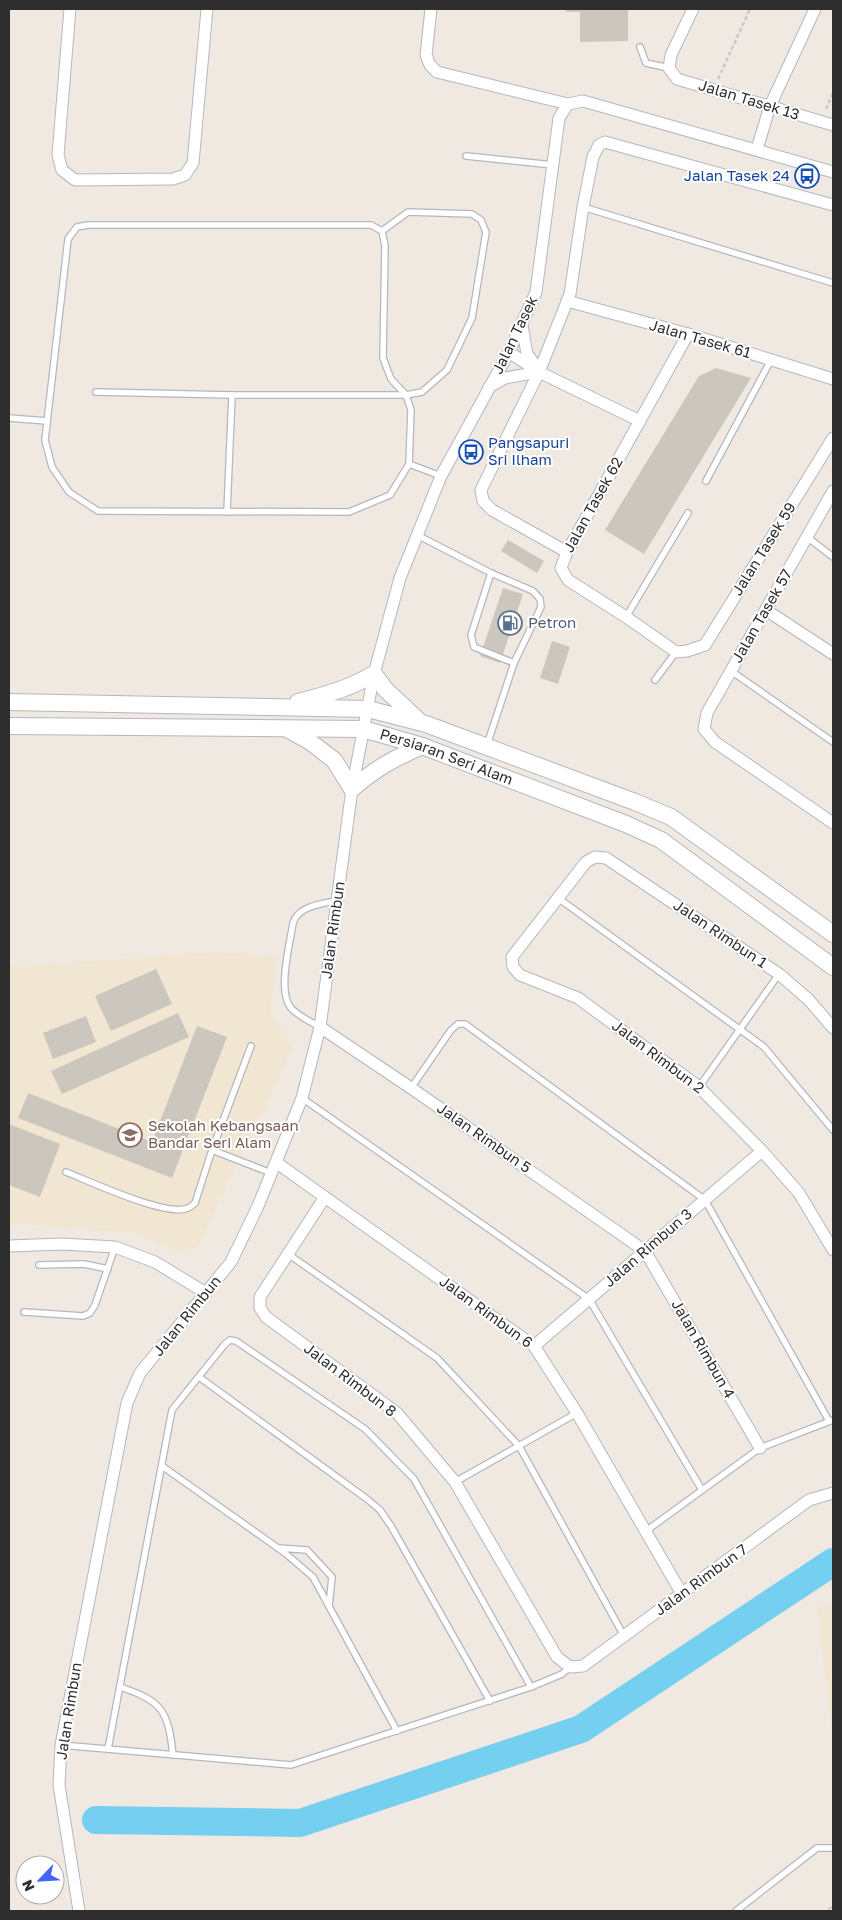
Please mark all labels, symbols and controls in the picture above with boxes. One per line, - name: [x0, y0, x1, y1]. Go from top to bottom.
- street label: Jalan Tasek 13: [697, 75, 802, 123]
- bus stop icon: Jalan Tasek 24: [794, 163, 820, 189]
- place label: Jalan Tasek 24: [684, 166, 790, 184]
- street label: Jalan Tasek: [487, 292, 541, 377]
- street label: Jalan Tasek 61: [647, 315, 753, 361]
- place label: Pangsapuri Sri Ilham: [488, 433, 569, 468]
- bus stop icon: Pangsapuri Sri Ilham: [458, 439, 484, 465]
- street label: Jalan Tasek 62: [559, 454, 626, 555]
- street label: Jalan Tasek 59: [727, 499, 799, 598]
- street label: Jalan Tasek 57: [727, 565, 795, 665]
- fuel station icon: Petron: [497, 610, 523, 636]
- place label: Petron: [528, 613, 576, 631]
- street label: Persiaran Seri Alam: [378, 724, 516, 788]
- street label: Jalan Rimbun: [316, 880, 348, 980]
- street label: Jalan Rimbun 1: [670, 895, 771, 971]
- street label: Jalan Rimbun 2: [609, 1016, 708, 1097]
- street label: Jalan Rimbun 5: [434, 1098, 535, 1176]
- place label: Sekolah Kebangsaan Bandar Seri Alam: [148, 1116, 299, 1151]
- school or university icon: Sekolah Kebangsaan Bandar Seri Alam: [117, 1122, 143, 1148]
- street label: Jalan Rimbun 3: [600, 1204, 695, 1290]
- street label: Jalan Rimbun 6: [436, 1271, 537, 1351]
- street label: Jalan Rimbun: [148, 1272, 224, 1359]
- street label: Jalan Rimbun 4: [668, 1296, 739, 1401]
- street label: Jalan Rimbun 8: [301, 1339, 400, 1420]
- street label: Jalan Rimbun 7: [651, 1540, 750, 1619]
- street label: Jalan Rimbun: [51, 1661, 85, 1761]
- north arrow: [15, 1855, 65, 1905]
- text: N: [18, 1877, 38, 1894]

